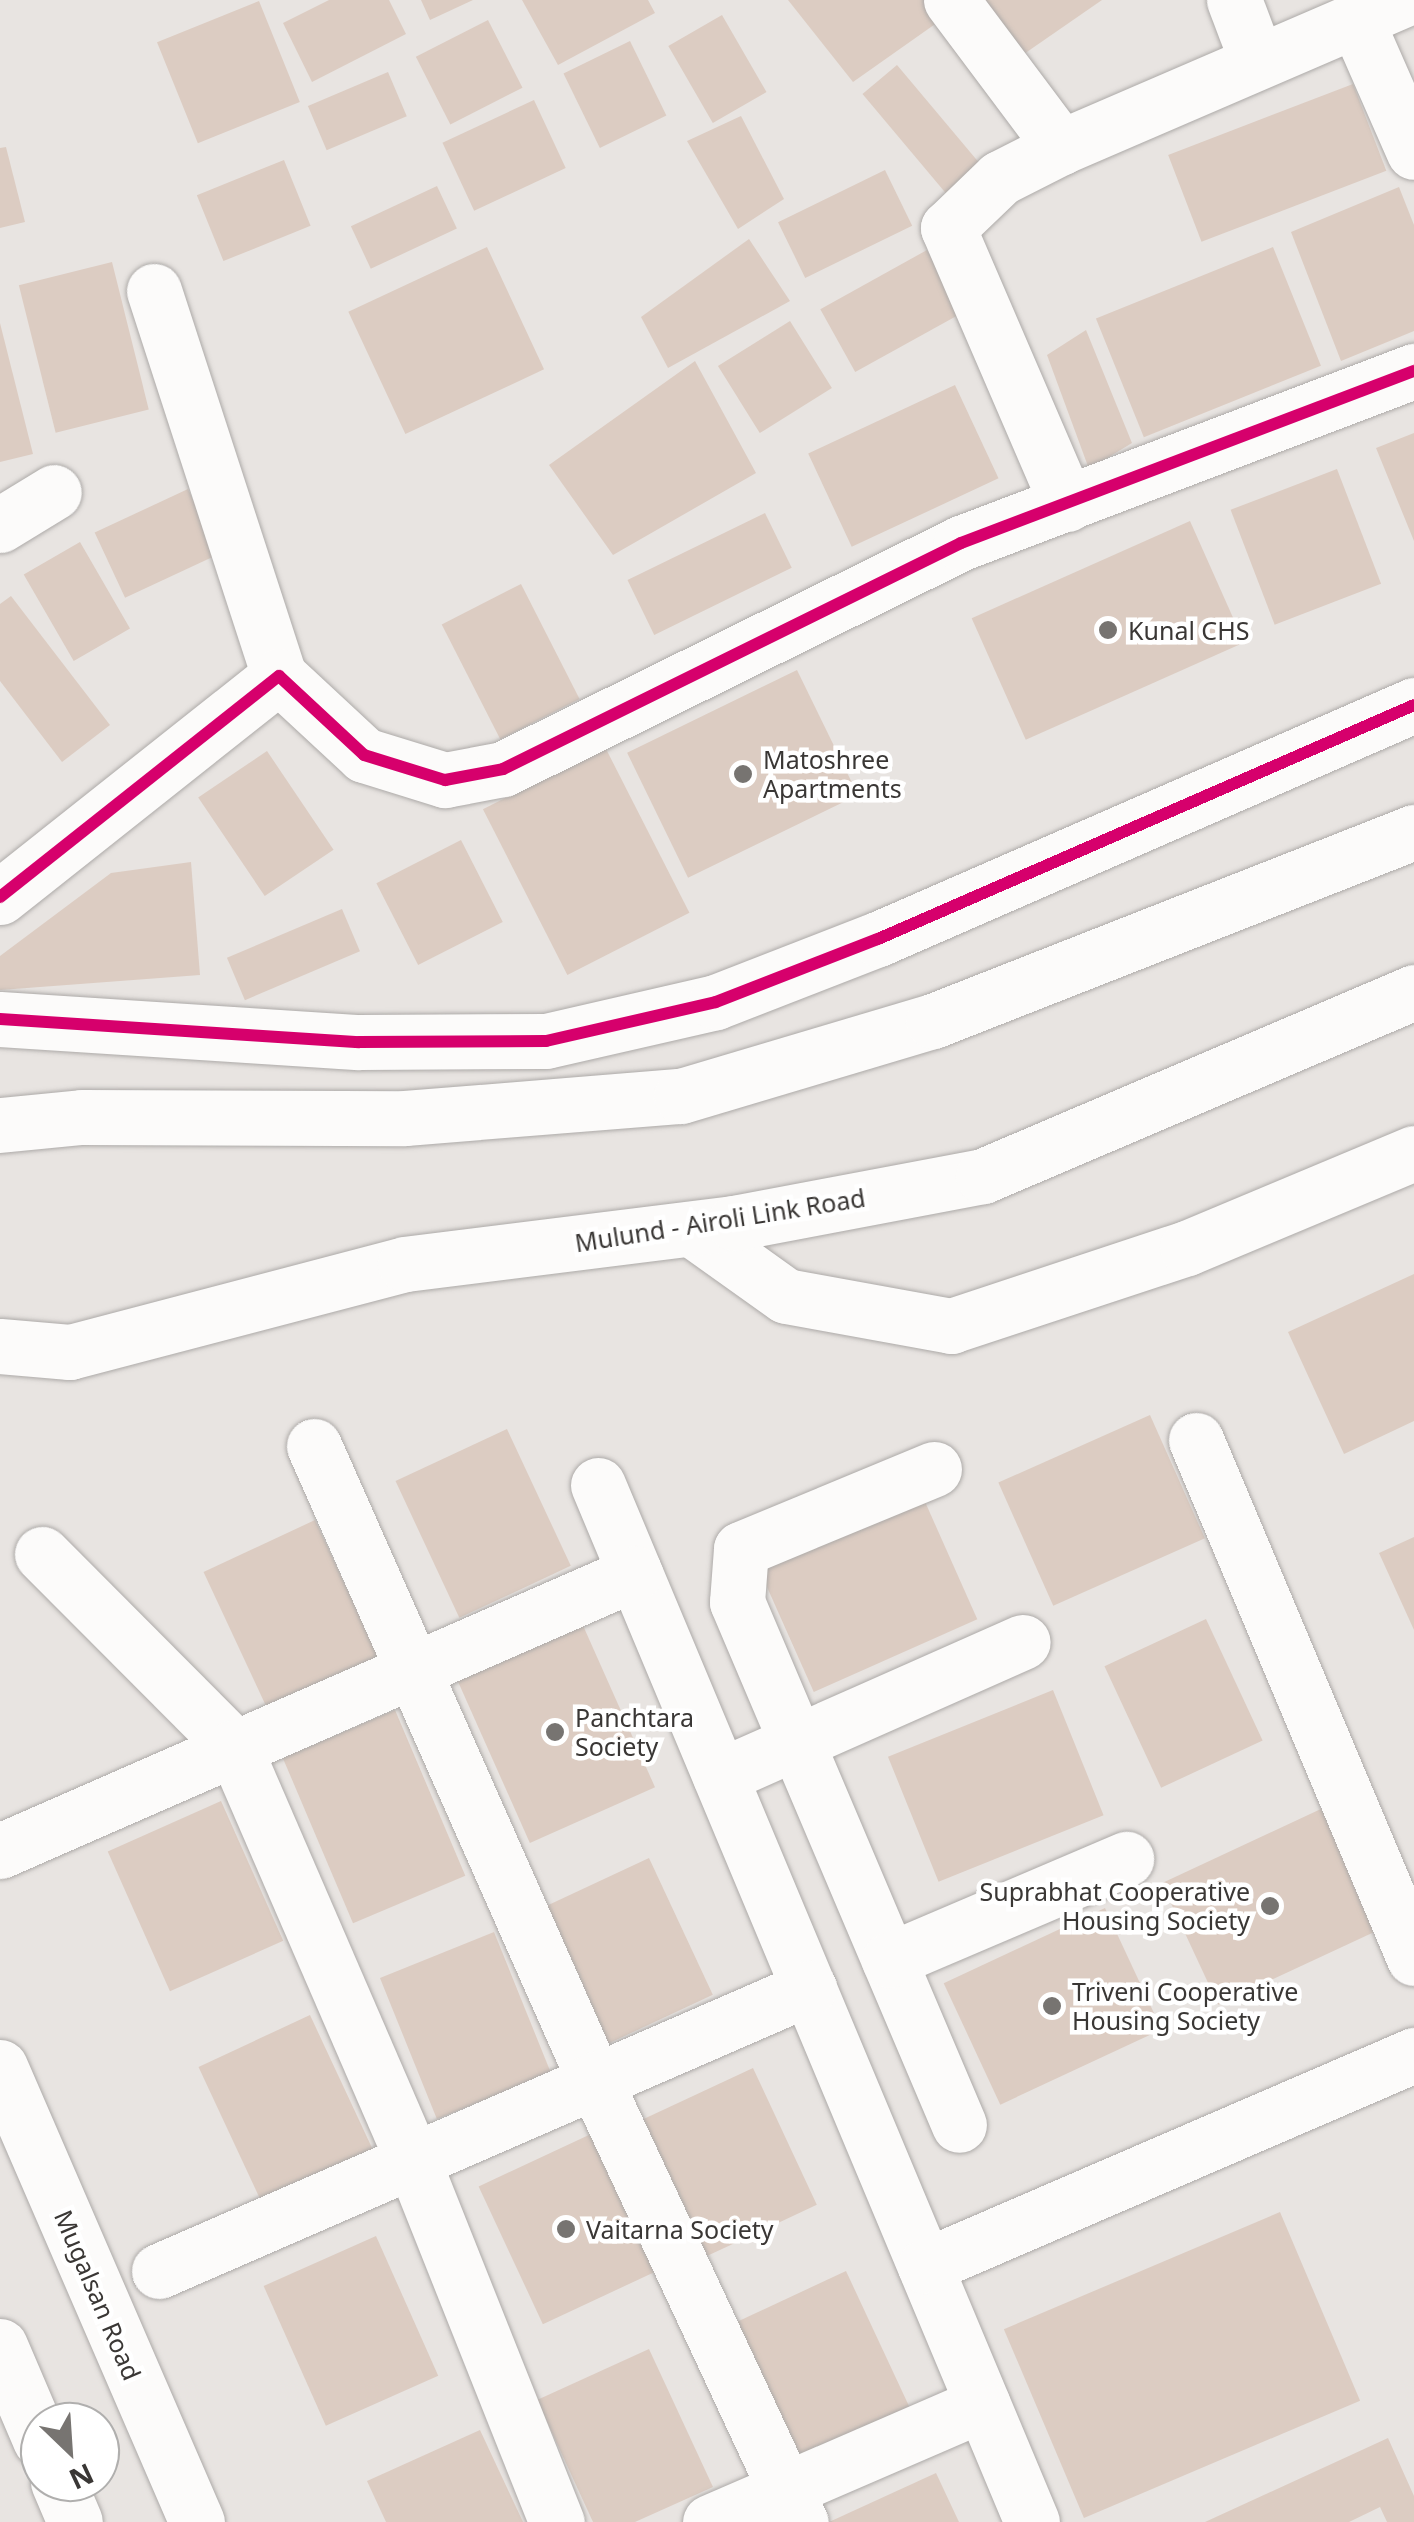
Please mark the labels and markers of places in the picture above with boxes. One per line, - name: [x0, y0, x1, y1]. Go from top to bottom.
- place label: Kunal CHS: [1128, 615, 1249, 645]
- marker: Kunal CHS: [1097, 619, 1119, 641]
- place label: Matoshree Apartments: [763, 745, 902, 804]
- marker: Matoshree Apartments: [732, 763, 754, 785]
- place label: Panchtara Society: [575, 1703, 694, 1762]
- marker: Panchtara Society: [544, 1721, 566, 1743]
- place label: Suprabhat Cooperative Housing Society: [980, 1877, 1250, 1936]
- marker: Suprabhat Cooperative Housing Society: [1259, 1895, 1281, 1917]
- place label: Triveni Cooperative Housing Society: [1072, 1977, 1298, 2036]
- marker: Triveni Cooperative Housing Society: [1041, 1995, 1063, 2017]
- place label: Vaitarna Society: [586, 2214, 773, 2244]
- marker: Vaitarna Society: [555, 2218, 577, 2240]

